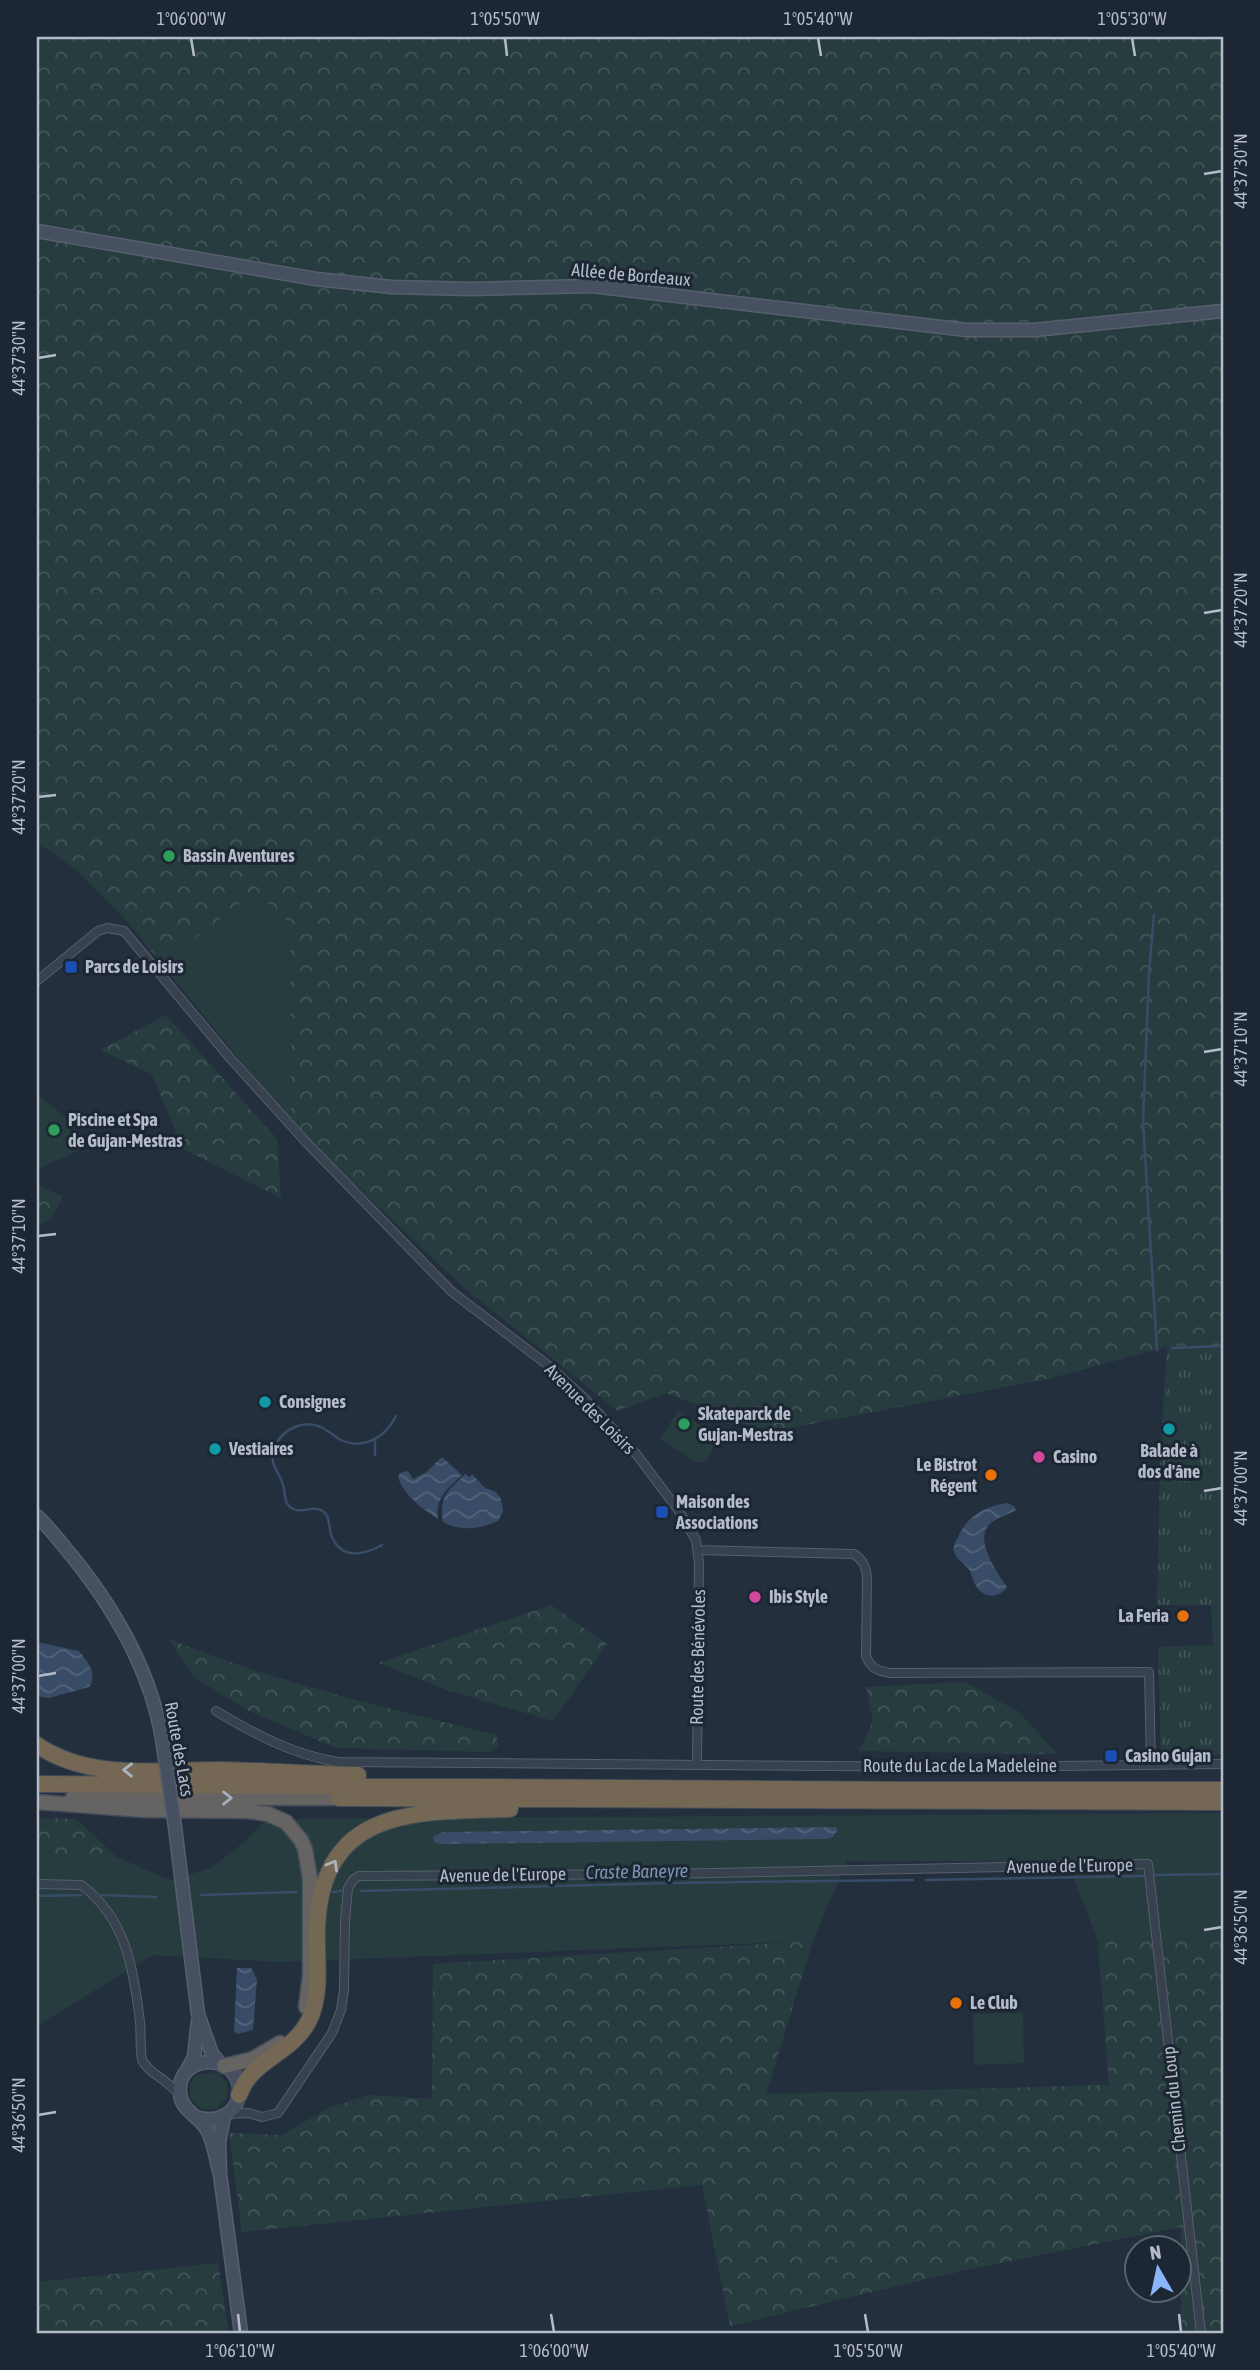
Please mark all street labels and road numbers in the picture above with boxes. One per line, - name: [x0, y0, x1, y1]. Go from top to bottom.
- street label: Allée de Bordeaux: [571, 259, 691, 290]
- street label: Avenue des Loisirs: [541, 1359, 640, 1458]
- street label: Route des Bénévoles: [686, 1589, 709, 1725]
- street label: Route des Lacs: [161, 1700, 198, 1798]
- street label: Route du Lac de La Madeleine: [863, 1755, 1057, 1776]
- street label: Avenue de l'Europe: [1007, 1854, 1133, 1877]
- street label: Avenue de l'Europe: [440, 1863, 566, 1886]
- street label: Chemin du Loup: [1158, 2045, 1189, 2153]

